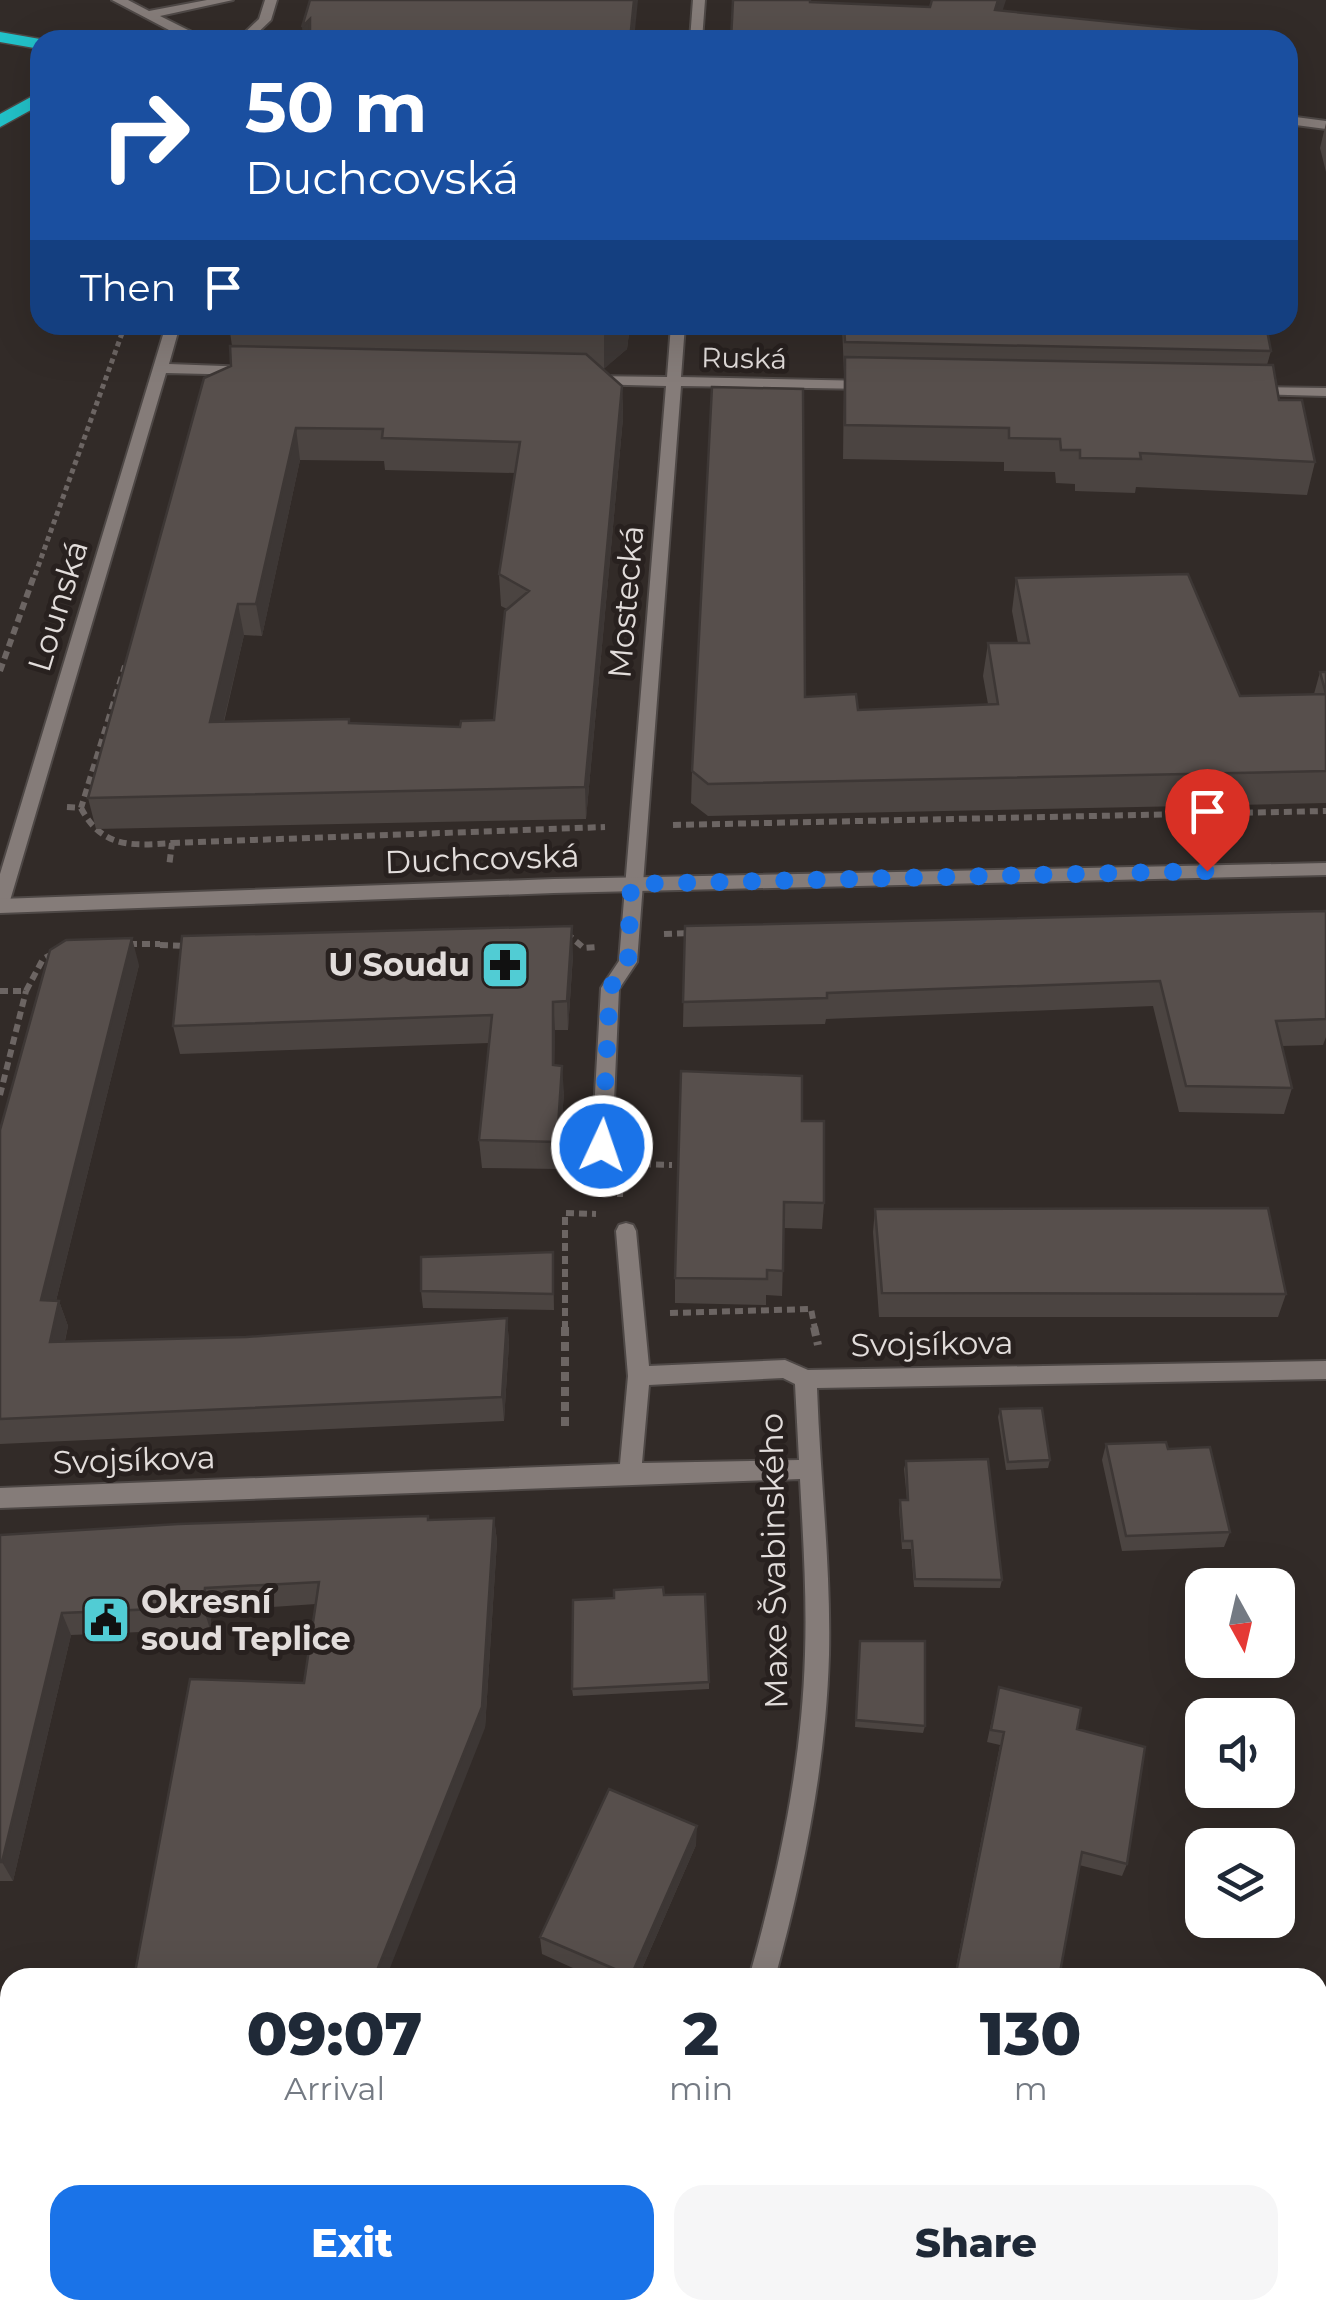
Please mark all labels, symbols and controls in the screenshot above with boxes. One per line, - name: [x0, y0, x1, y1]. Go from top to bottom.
- text: 50 m: [245, 64, 427, 150]
- icon: right: [80, 70, 210, 200]
- text: Duchcovská: [245, 150, 519, 205]
- icon: arrive: [196, 260, 251, 315]
- text: Then: [80, 264, 176, 311]
- street label: Ruská: [701, 340, 787, 376]
- street label: Mostecká: [599, 524, 652, 680]
- street label: Lounská: [19, 536, 96, 676]
- pin: [1165, 769, 1250, 872]
- icon: arrive: [1180, 784, 1235, 839]
- street label: Duchcovská: [384, 836, 580, 881]
- pharmacy icon: U Soudu: [479, 939, 531, 991]
- place label: U Soudu: [328, 945, 470, 984]
- position arrow: [550, 1094, 654, 1198]
- street label: Svojsíkova: [850, 1323, 1014, 1364]
- street label: Maxe Švabinského: [751, 1413, 796, 1709]
- street label: Svojsíkova: [52, 1437, 216, 1482]
- north arrow: [1185, 1568, 1295, 1678]
- map controls: [1185, 1568, 1295, 1938]
- place label: Okresní soud Teplice: [141, 1582, 351, 1658]
- public building icon: Okresní soud Teplice: [80, 1594, 132, 1646]
- button: sound: [1185, 1698, 1295, 1808]
- button: layers: [1185, 1828, 1295, 1938]
- text: 09:07: [247, 1997, 423, 2070]
- text: 2: [683, 1997, 719, 2070]
- text: 130: [980, 1997, 1081, 2070]
- text: Arrival: [284, 2069, 385, 2108]
- text: min: [669, 2069, 733, 2108]
- text: m: [1014, 2069, 1048, 2108]
- button: Exit: [50, 2185, 654, 2300]
- button: Share: [674, 2185, 1278, 2300]

